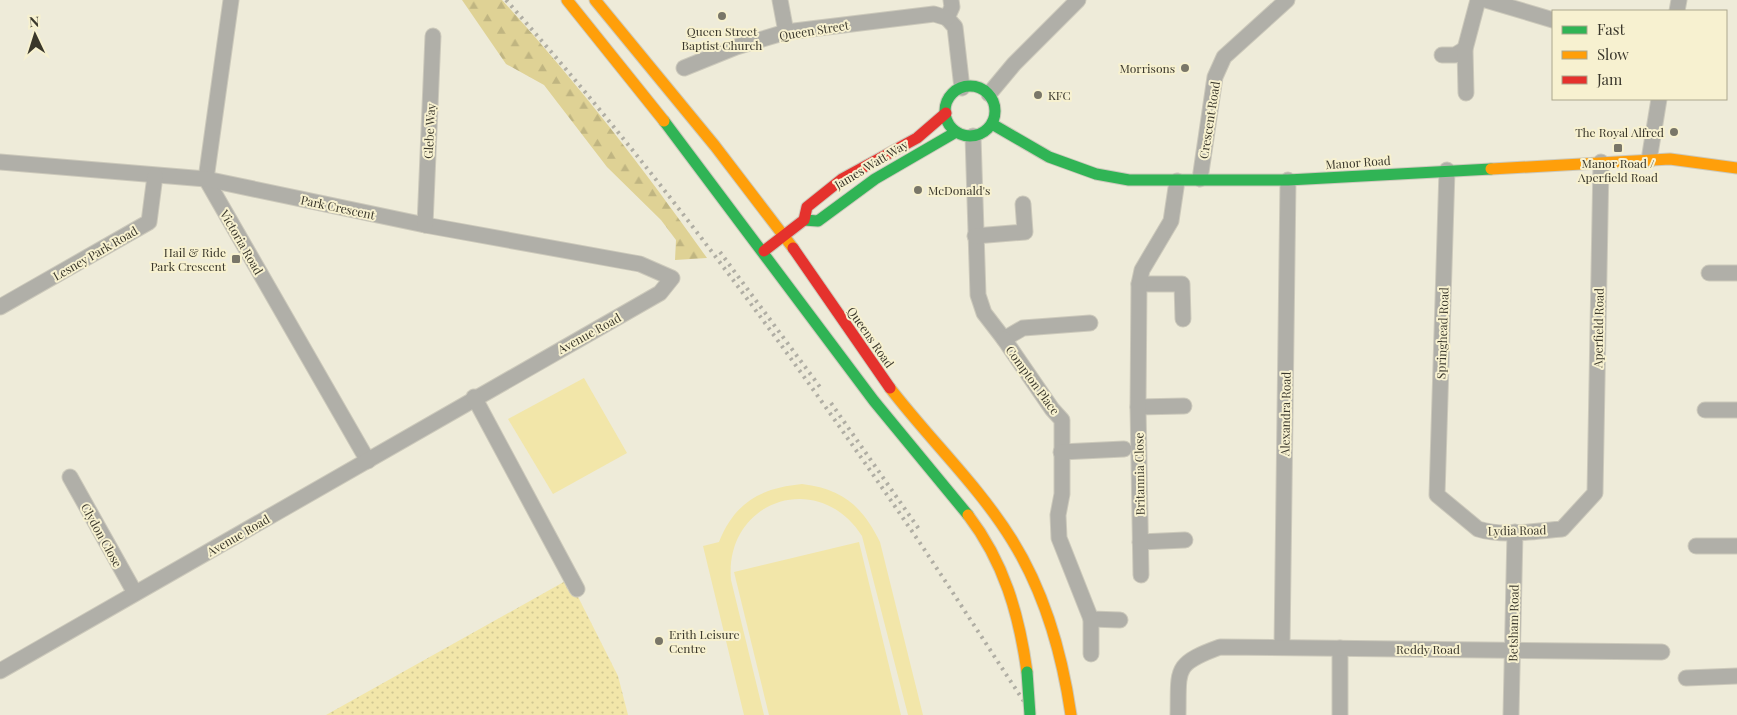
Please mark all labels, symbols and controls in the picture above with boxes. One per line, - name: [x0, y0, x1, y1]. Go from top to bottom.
- north arrow: [10, 10, 60, 60]
- marker: Queen Street Baptist Church: [716, 10, 728, 22]
- legend: [1552, 10, 1727, 100]
- text: N: [28, 12, 40, 31]
- street label: Queen Street: [778, 16, 851, 43]
- text: Fast: [1597, 19, 1626, 39]
- place label: Queen Street Baptist Church: [682, 23, 762, 53]
- text: Slow: [1597, 44, 1629, 64]
- place label: Morrisons: [1120, 60, 1175, 76]
- marker: Morrisons: [1179, 62, 1191, 74]
- text: Jam: [1596, 69, 1623, 89]
- street label: Crescent Road: [1195, 80, 1223, 160]
- place label: KFC: [1048, 87, 1071, 103]
- marker: KFC: [1032, 89, 1044, 101]
- street label: Glebe Way: [420, 103, 438, 159]
- place label: The Royal Alfred: [1575, 124, 1664, 140]
- marker: The Royal Alfred: [1668, 126, 1680, 138]
- street label: James Watt Way: [830, 136, 911, 193]
- marker: Manor Road / Aperfield Road: [1612, 142, 1624, 154]
- street label: Manor Road: [1325, 152, 1391, 172]
- place label: Manor Road / Aperfield Road: [1577, 155, 1658, 185]
- place label: McDonald's: [928, 182, 990, 198]
- marker: McDonald's: [912, 184, 924, 196]
- street label: Park Crescent: [299, 191, 377, 223]
- street label: Victoria Road: [216, 206, 267, 277]
- street label: Lesney Park Road: [50, 222, 140, 284]
- place label: Hail & Ride Park Crescent: [150, 244, 227, 274]
- marker: Hail & Ride Park Crescent: [230, 253, 242, 265]
- street label: Springhead Road: [1432, 287, 1452, 379]
- street label: Aperfield Road: [1589, 288, 1607, 369]
- street label: Queens Road: [844, 303, 898, 371]
- street label: Avenue Road: [554, 309, 623, 357]
- street label: Compton Place: [1003, 342, 1063, 418]
- street label: Alexandra Road: [1276, 372, 1294, 457]
- street label: Britannia Close: [1130, 432, 1148, 516]
- street label: Clydon Close: [78, 500, 126, 570]
- street label: Avenue Road: [203, 511, 272, 560]
- street label: Lydia Road: [1487, 521, 1547, 539]
- street label: Betsham Road: [1504, 584, 1522, 662]
- place label: Erith Leisure Centre: [669, 626, 740, 656]
- marker: Erith Leisure Centre: [653, 635, 665, 647]
- street label: Reddy Road: [1396, 641, 1460, 657]

